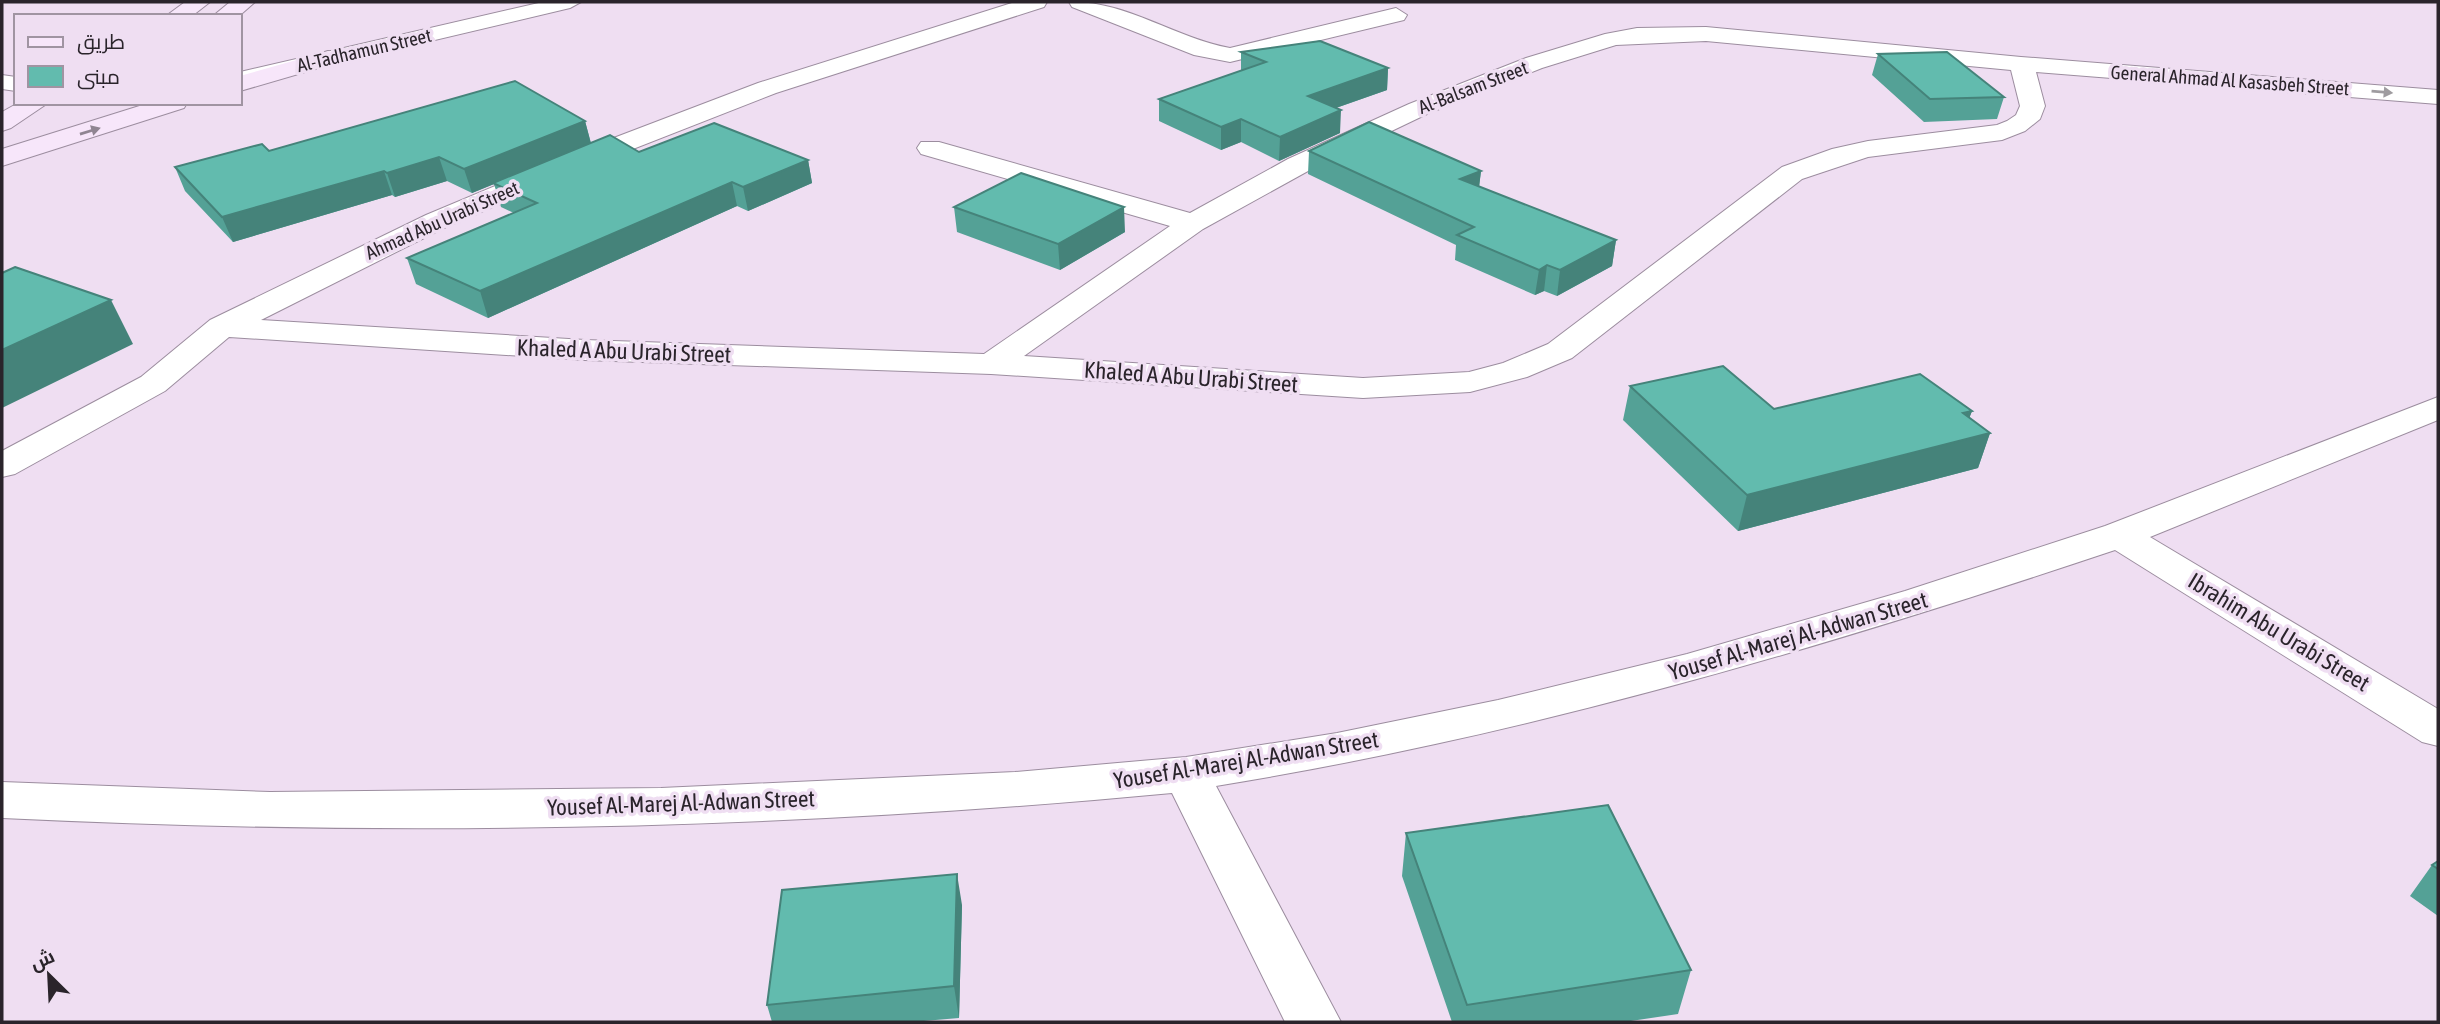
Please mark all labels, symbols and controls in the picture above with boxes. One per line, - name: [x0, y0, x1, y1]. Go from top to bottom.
- legend: [14, 14, 242, 105]
- street label: Al-Tadhamun Street: [295, 24, 433, 76]
- text: طريق: [77, 29, 125, 55]
- street label: Al-Balsam Street: [1415, 56, 1531, 118]
- street label: General Ahmad Al Kasasbeh Street: [2110, 61, 2350, 99]
- text: مبنى: [77, 64, 120, 90]
- one-way arrow: [2372, 87, 2394, 98]
- one-way arrow: [80, 125, 101, 135]
- street label: Ahmad Abu Urabi Street: [362, 176, 522, 264]
- street label: Khaled A Abu Urabi Street: [516, 334, 732, 368]
- street label: Khaled A Abu Urabi Street: [1083, 357, 1299, 397]
- street label: Ibrahim Abu Urabi Street: [2184, 568, 2374, 696]
- street label: Yousef Al-Marej Al-Adwan Street: [1666, 587, 1930, 685]
- street label: Yousef Al-Marej Al-Adwan Street: [1112, 726, 1380, 794]
- street label: Yousef Al-Marej Al-Adwan Street: [547, 785, 815, 821]
- north arrow: [14, 940, 84, 1010]
- text: ش: [26, 944, 58, 975]

